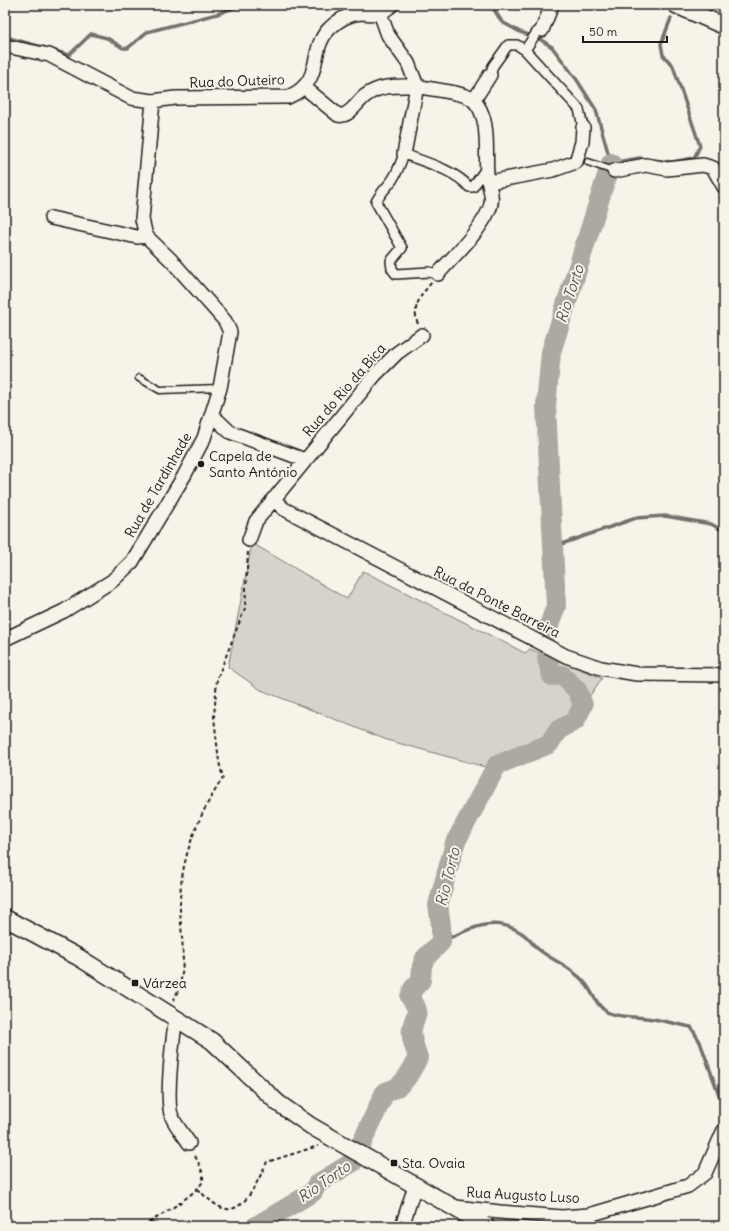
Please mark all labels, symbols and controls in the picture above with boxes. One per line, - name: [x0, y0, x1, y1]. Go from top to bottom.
- scale bar: [583, 18, 667, 44]
- text: 50 m: [589, 24, 618, 39]
- street label: Rua do Outeiro: [189, 70, 285, 92]
- water label: Rio Torto: [551, 261, 588, 325]
- street label: Rua do Rio da Bica: [299, 340, 389, 440]
- street label: Rua de Tardinhade: [121, 429, 195, 541]
- place label: Capela de Santo António: [209, 447, 297, 481]
- marker: Capela de Santo António: [196, 459, 206, 469]
- street label: Rua da Ponte Barreira: [431, 562, 563, 642]
- water label: Rio Torto: [431, 844, 464, 908]
- place label: Várzea: [143, 974, 187, 992]
- marker: Várzea: [130, 978, 140, 988]
- place label: Sta. Ovaia: [402, 1154, 465, 1172]
- water label: Rio Torto: [294, 1156, 355, 1207]
- marker: Sta. Ovaia: [389, 1158, 399, 1168]
- street label: Rua Augusto Luso: [466, 1183, 580, 1207]

